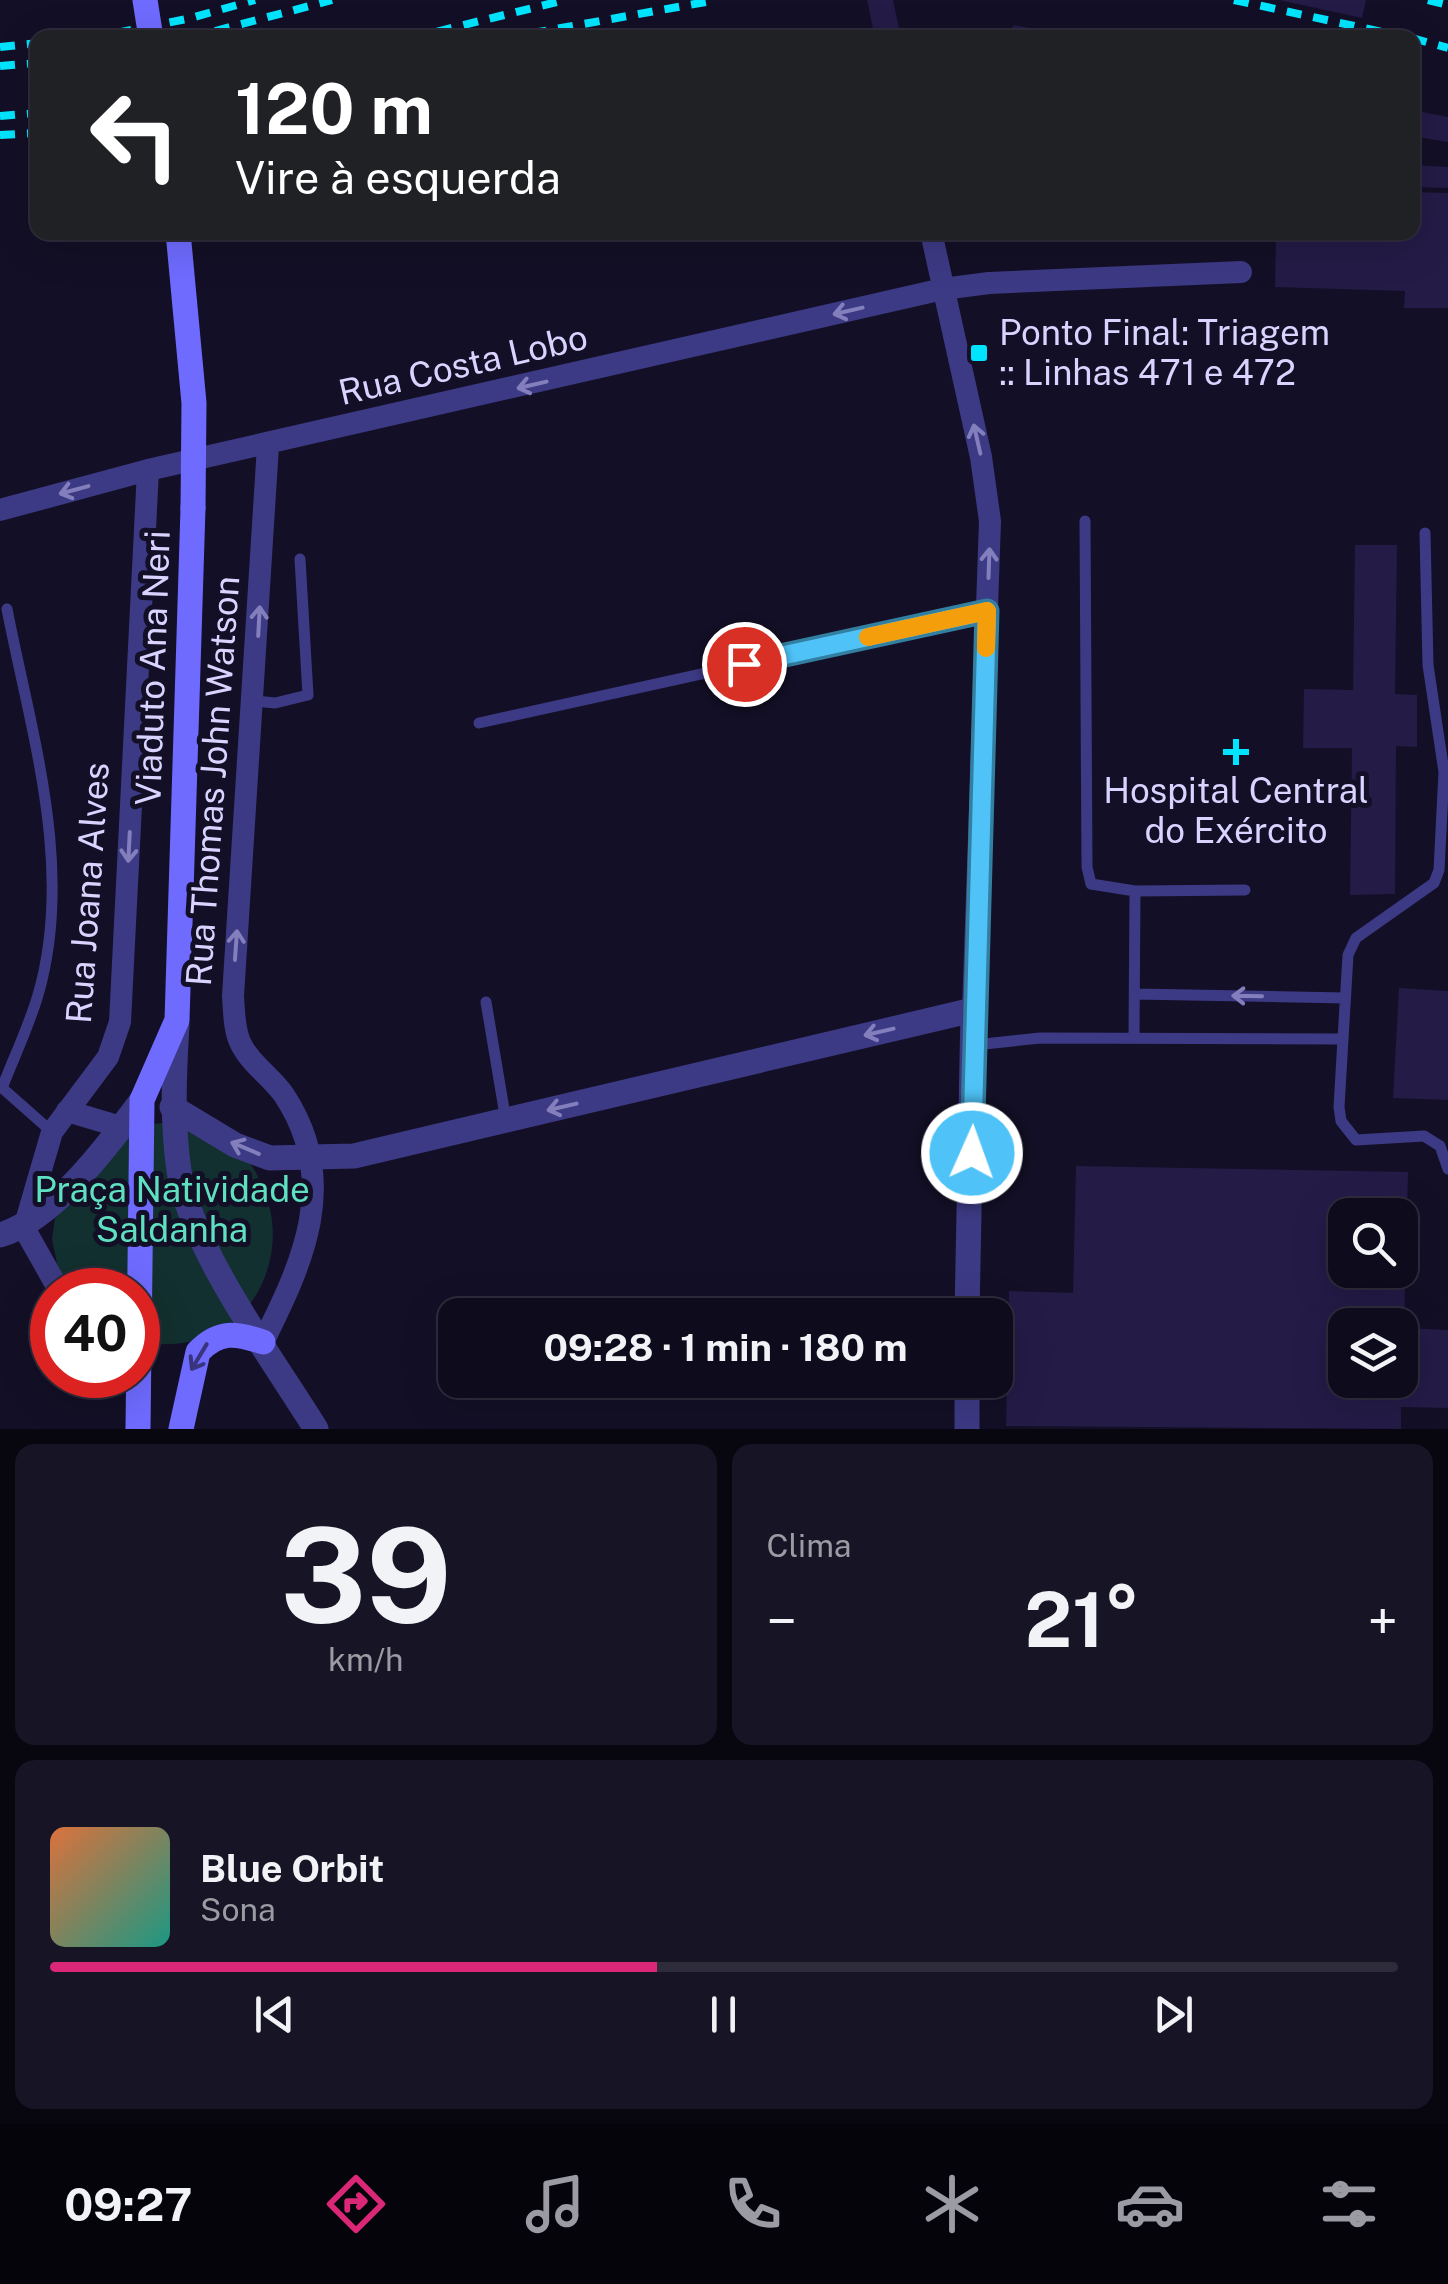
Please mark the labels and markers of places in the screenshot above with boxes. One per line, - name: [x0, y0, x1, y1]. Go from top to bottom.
- place label: Ponto Final: Triagem :: Linhas 471 e 472: [999, 312, 1330, 393]
- marker: Ponto Final: Triagem :: Linhas 471 e 472: [968, 342, 990, 364]
- pin: [702, 622, 787, 707]
- marker: Hospital Central do Exército: [1223, 739, 1249, 765]
- place label: Hospital Central do Exército: [1103, 770, 1369, 851]

